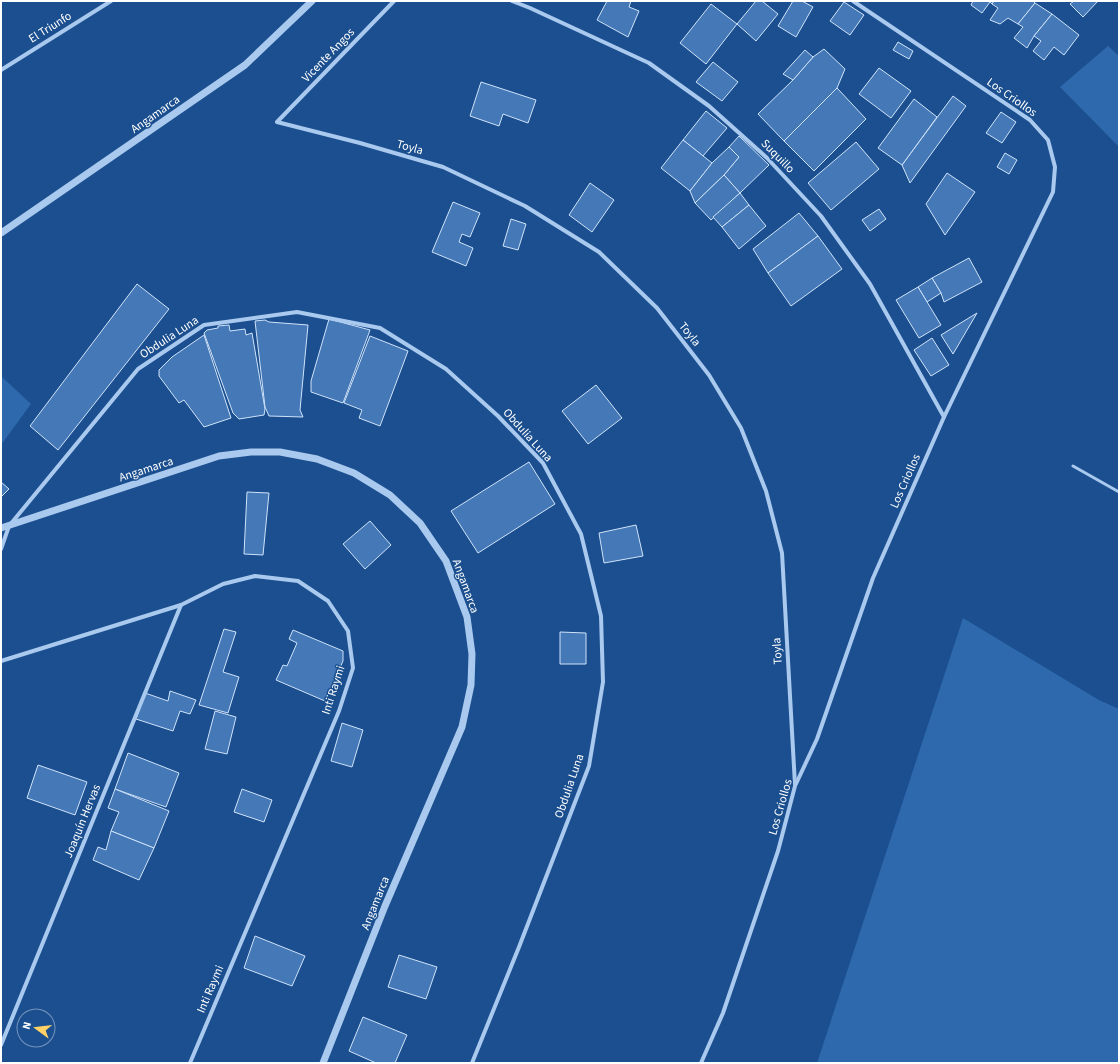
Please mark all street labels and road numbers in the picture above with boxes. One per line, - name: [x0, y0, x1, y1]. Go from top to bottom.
- street label: El Triunfo: [26, 8, 75, 47]
- street label: Vicente Angos: [298, 24, 359, 86]
- street label: Los Criollos: [983, 74, 1040, 121]
- street label: Angamarca: [127, 91, 183, 138]
- street label: Toyla: [395, 136, 425, 159]
- street label: Suquillo: [757, 136, 798, 177]
- street label: Obdulia Luna: [137, 312, 202, 363]
- street label: Toyla: [675, 319, 705, 350]
- street label: Obdulia Luna: [499, 405, 556, 466]
- street label: Los Criollos: [886, 451, 925, 511]
- street label: Angamarca: [117, 453, 176, 486]
- street label: Angamarca: [448, 557, 483, 616]
- street label: Toyla: [768, 637, 787, 665]
- street label: Inti Raymi: [318, 663, 349, 717]
- street label: Obdulia Luna: [551, 752, 588, 821]
- street label: Los Criollos: [764, 777, 797, 837]
- street label: Joaquín Hervas: [60, 782, 105, 861]
- street label: Angamarca: [357, 874, 394, 933]
- street label: Inti Raymi: [193, 963, 228, 1016]

